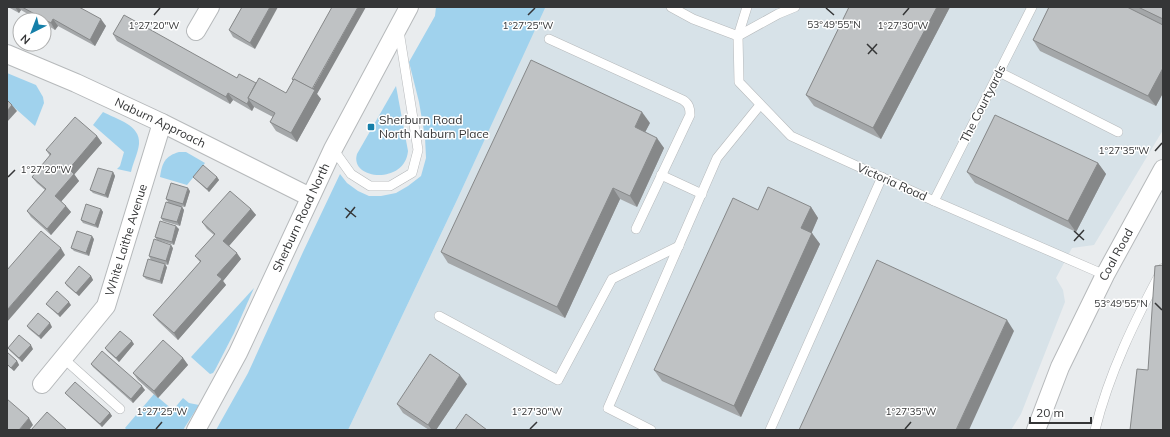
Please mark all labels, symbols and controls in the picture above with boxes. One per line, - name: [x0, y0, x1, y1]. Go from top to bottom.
- north arrow: [12, 12, 52, 52]
- text: 53°49'55"N: [807, 18, 861, 31]
- text: 1°27'20"W: [129, 19, 179, 32]
- text: 1°27'25"W: [503, 19, 553, 32]
- text: 1°27'30"W: [878, 19, 928, 32]
- text: N: [18, 31, 33, 47]
- street label: The Courtyards: [956, 62, 1009, 145]
- street label: Naburn Approach: [112, 94, 209, 151]
- place label: Sherburn Road North Naburn Place: [379, 112, 489, 141]
- marker: Sherburn Road North Naburn Place: [366, 122, 376, 132]
- text: 1°27'35"W: [1099, 144, 1149, 157]
- street label: Victoria Road: [855, 159, 930, 204]
- street label: Sherburn Road North: [269, 161, 332, 274]
- text: 1°27'20"W: [21, 163, 71, 176]
- street label: White Laithe Avenue: [102, 182, 150, 298]
- street label: Coal Road: [1095, 226, 1136, 283]
- text: 53°49'55"N: [1094, 297, 1148, 310]
- scale bar: [1030, 399, 1091, 425]
- text: 1°27'25"W: [137, 405, 187, 418]
- text: 1°27'30"W: [512, 405, 562, 418]
- text: 1°27'35"W: [886, 405, 936, 418]
- text: 20 m: [1036, 405, 1064, 420]

